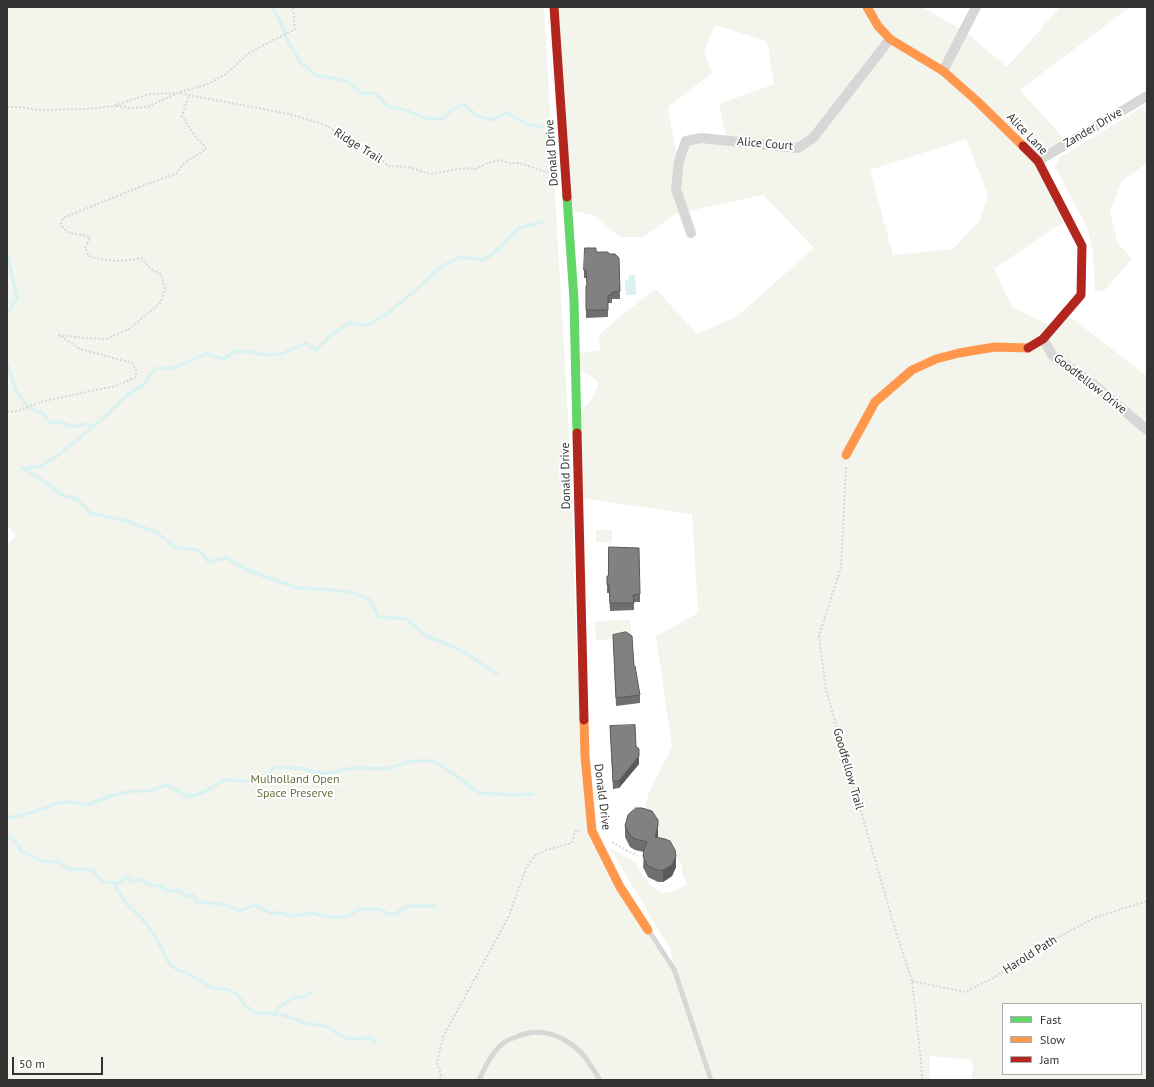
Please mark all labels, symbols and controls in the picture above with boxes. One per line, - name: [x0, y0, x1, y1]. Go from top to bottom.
- street label: Zander Drive: [1061, 105, 1125, 151]
- street label: Alice Lane: [1003, 110, 1051, 158]
- street label: Donald Drive: [542, 119, 562, 187]
- street label: Ridge Trail: [331, 125, 385, 167]
- street label: Alice Court: [736, 134, 794, 154]
- street label: Goodfellow Drive: [1051, 351, 1129, 417]
- street label: Donald Drive: [558, 442, 574, 510]
- street label: Goodfellow Trail: [830, 727, 866, 811]
- street label: Donald Drive: [591, 763, 613, 831]
- park label: Mulholland Open Space Preserve: [250, 773, 340, 801]
- street label: Harold Path: [1001, 933, 1059, 977]
- legend: [1002, 1003, 1142, 1075]
- text: Fast: [1040, 1012, 1061, 1027]
- text: Slow: [1040, 1032, 1065, 1047]
- scale bar: [14, 1049, 105, 1075]
- text: Jam: [1040, 1052, 1059, 1067]
- text: 50 m: [19, 1056, 45, 1071]

